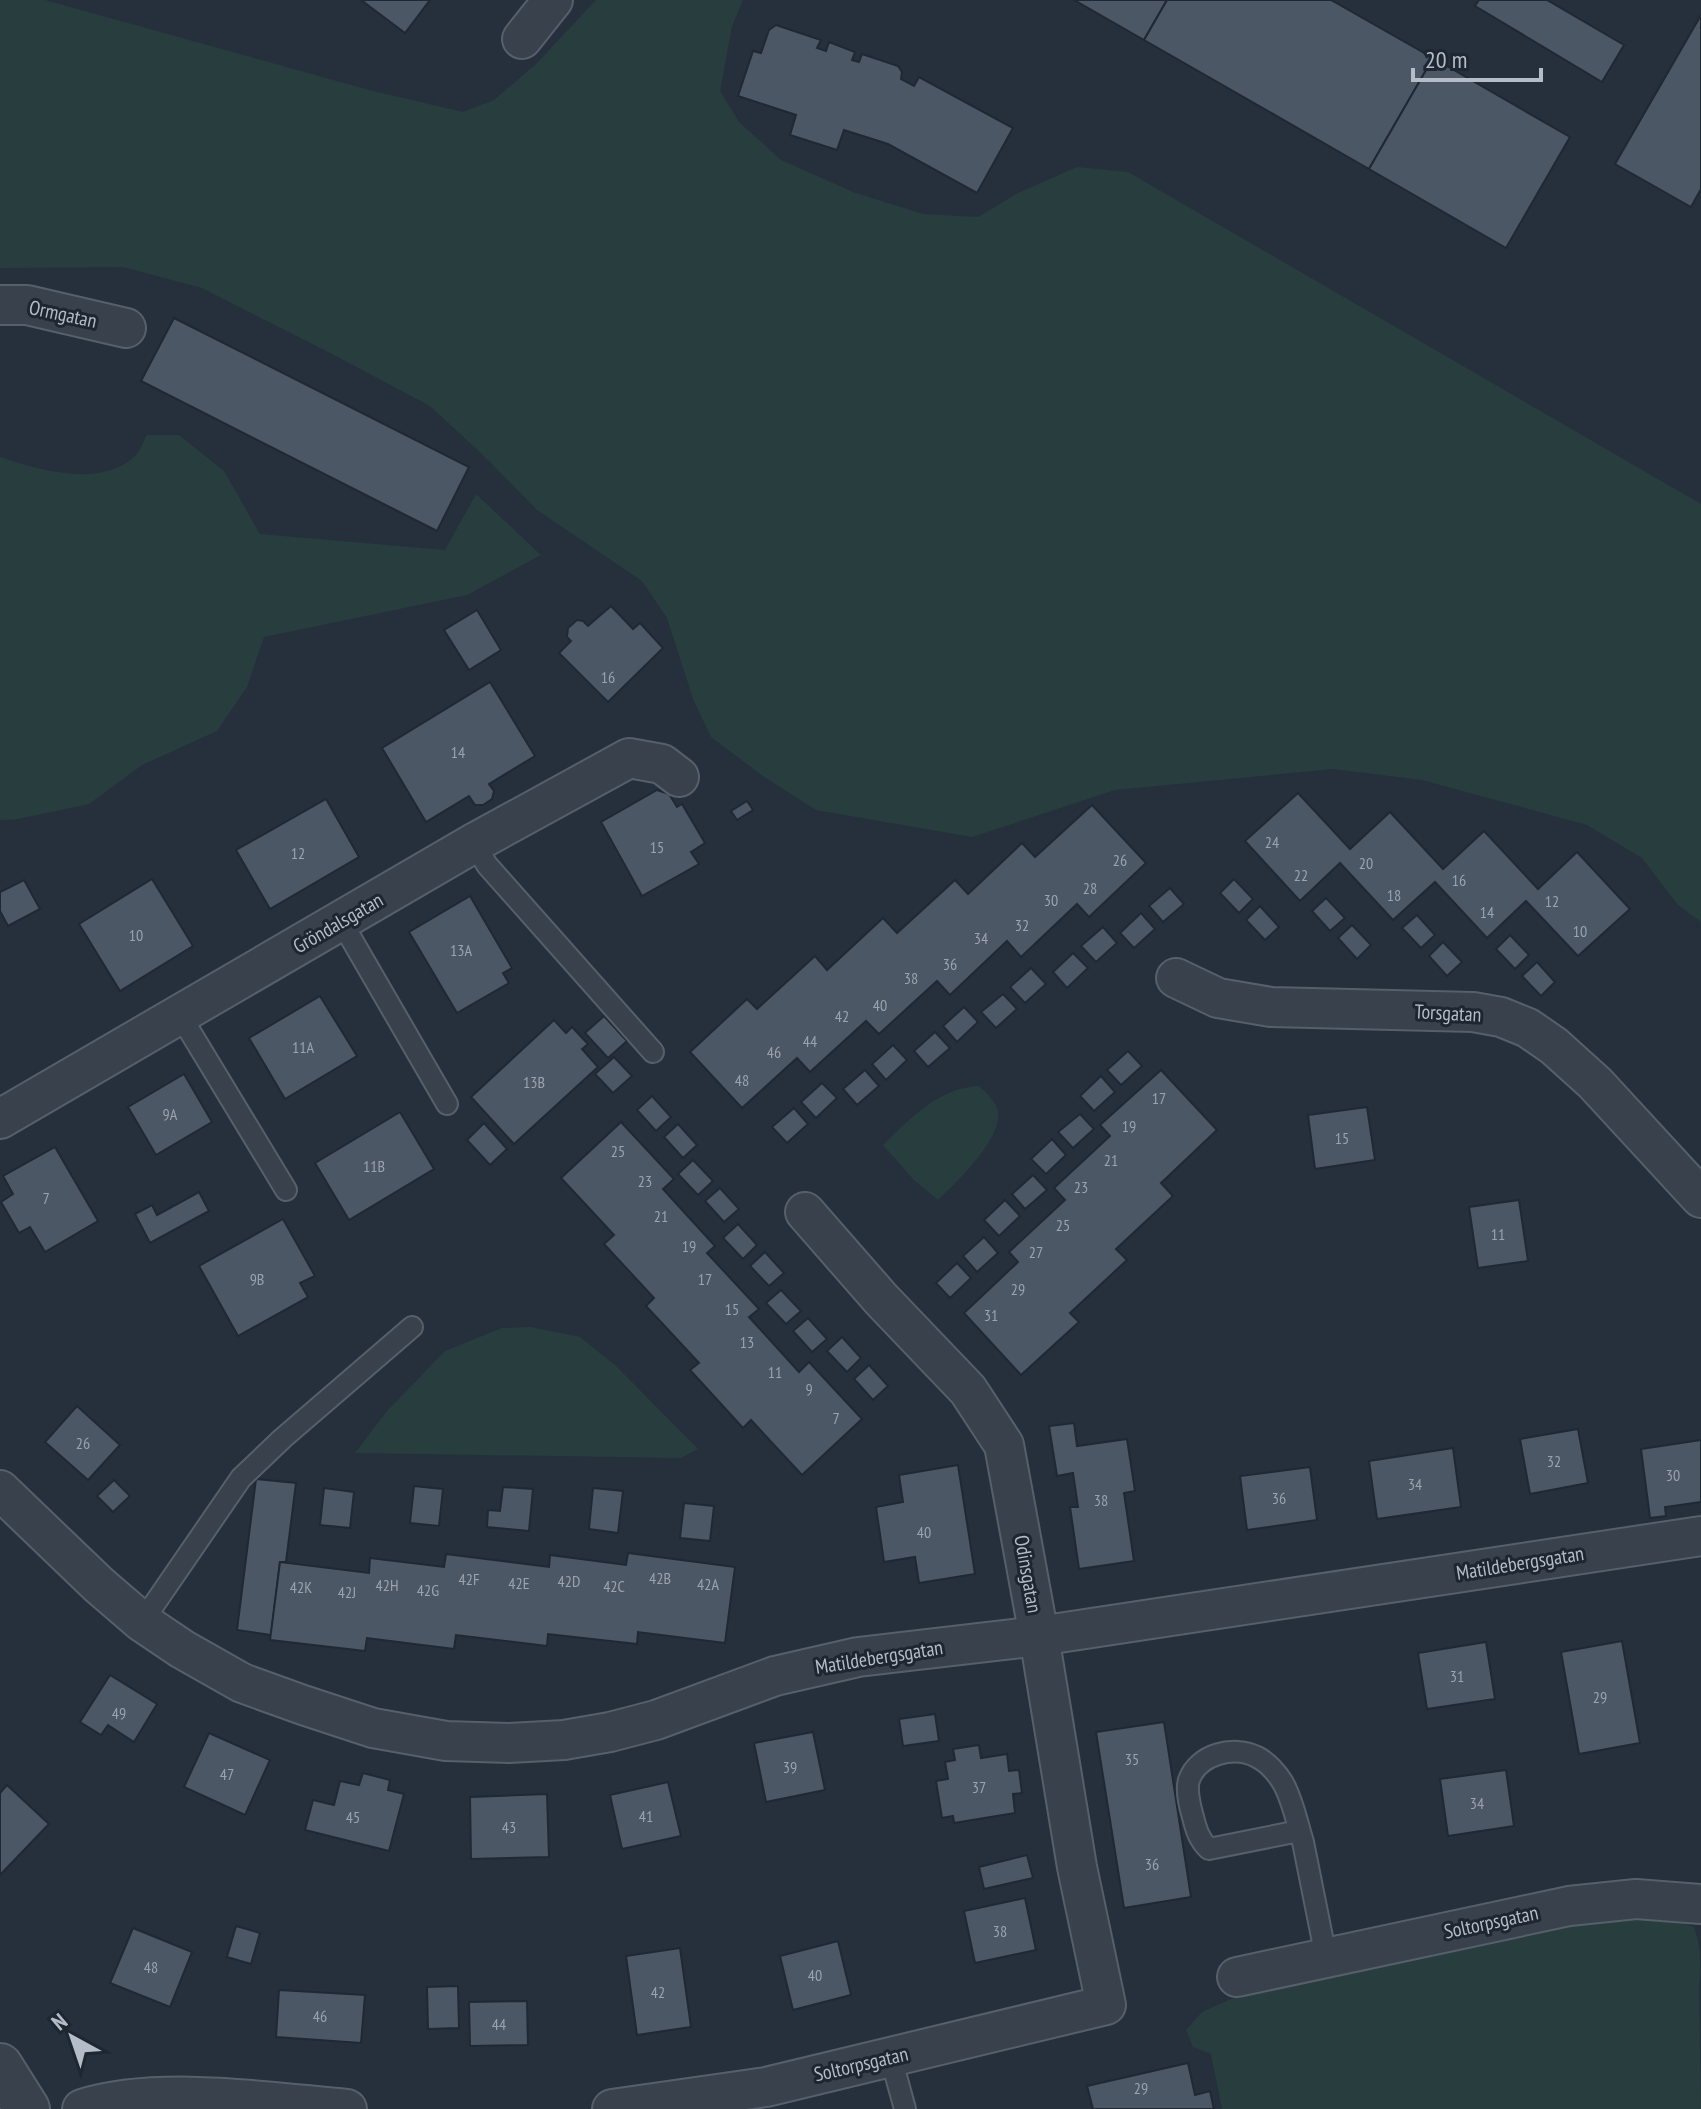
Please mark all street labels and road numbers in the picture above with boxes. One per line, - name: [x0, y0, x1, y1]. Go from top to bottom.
- street label: Ormgatan: [27, 294, 99, 334]
- street label: Gröndalsgatan: [288, 887, 388, 959]
- street label: Torsgatan: [1414, 998, 1482, 1028]
- street label: Odinsgatan: [1008, 1533, 1048, 1615]
- street label: Matildebergsgatan: [1454, 1540, 1586, 1586]
- street label: Matildebergsgatan: [813, 1634, 945, 1680]
- street label: Soltorpsgatan: [1441, 1899, 1541, 1945]
- street label: Soltorpsgatan: [811, 2041, 911, 2087]

